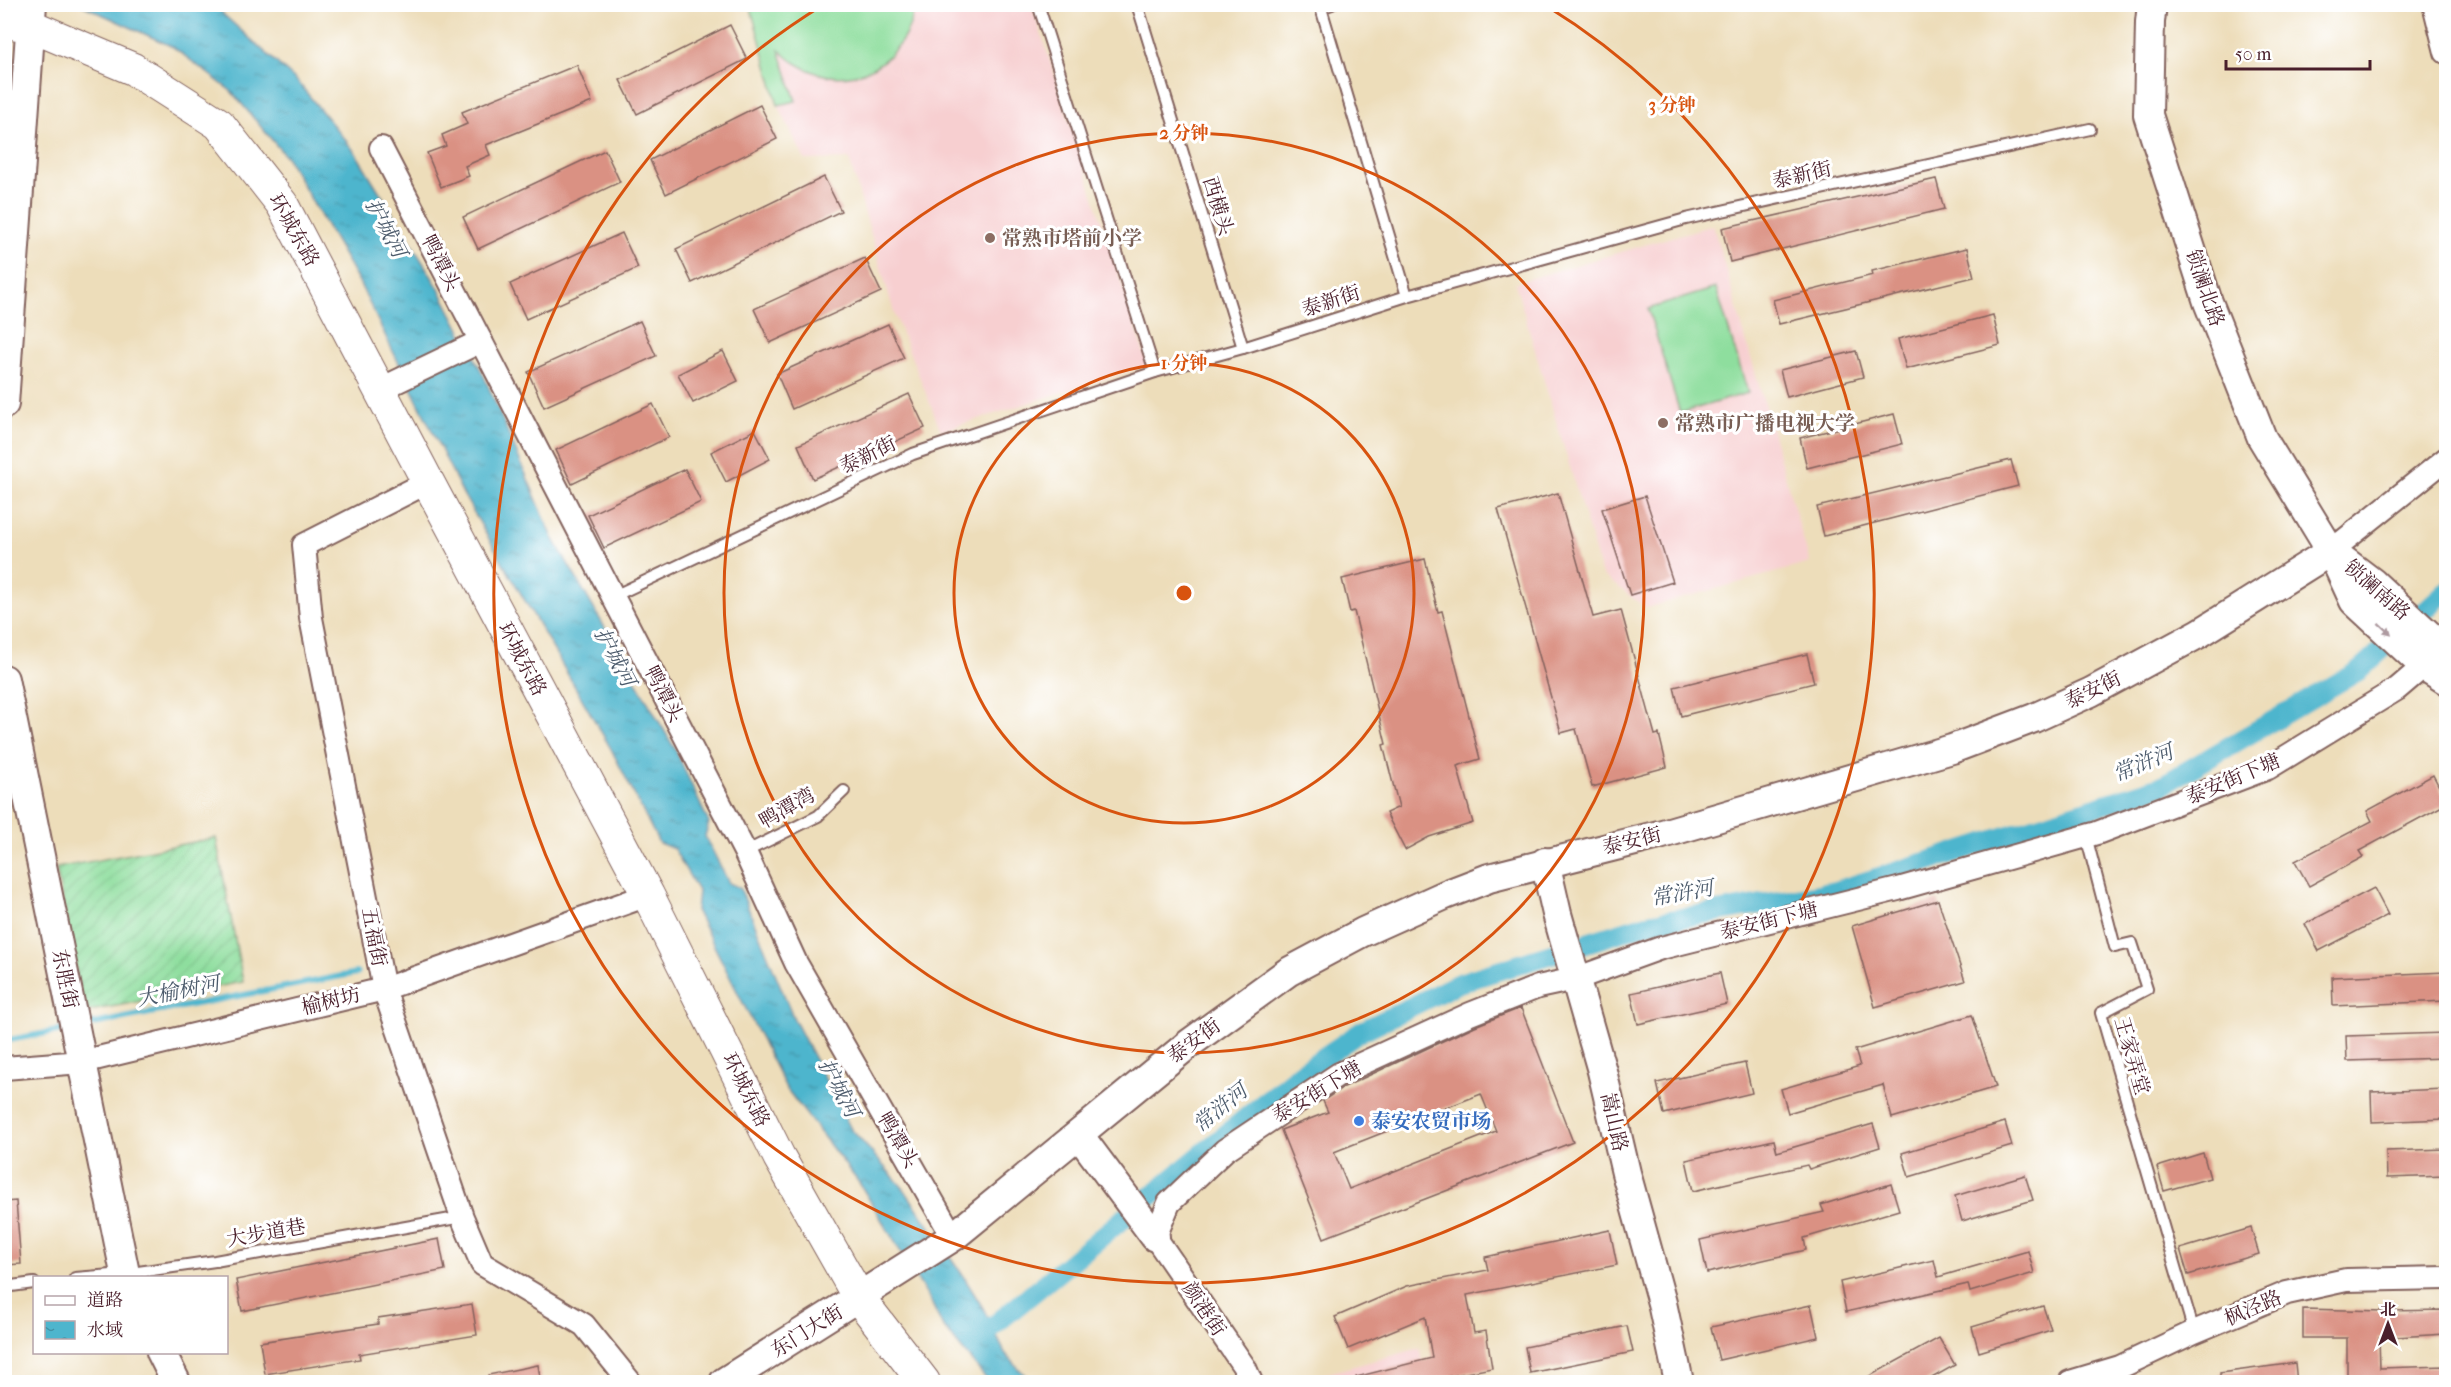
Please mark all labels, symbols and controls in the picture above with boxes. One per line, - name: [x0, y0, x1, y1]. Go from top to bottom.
- scale bar: [2226, 33, 2370, 71]
- text: 50 m: [2235, 44, 2272, 65]
- text: 3 分钟: [1648, 95, 1696, 116]
- text: 2 分钟: [1159, 123, 1209, 144]
- street label: 泰新街: [1770, 157, 1834, 193]
- street label: 西横头: [1198, 174, 1238, 238]
- street label: 环城东路: [264, 190, 324, 270]
- water label: 护城河: [361, 195, 413, 265]
- place label: 常熟市塔前小学: [1002, 227, 1142, 250]
- street label: 鸭潭头: [417, 231, 465, 295]
- marker: 常熟市塔前小学: [983, 231, 997, 245]
- street label: 锁澜北路: [2181, 246, 2229, 330]
- street label: 泰新街: [1299, 281, 1363, 321]
- text: 1 分钟: [1161, 353, 1207, 374]
- place label: 常熟市广播电视大学: [1675, 412, 1855, 435]
- marker: 常熟市广播电视大学: [1656, 416, 1670, 430]
- street label: 泰新街: [836, 432, 900, 478]
- street label: 锁澜南路: [2339, 555, 2415, 625]
- centre of rings: [1174, 583, 1194, 603]
- street label: 环城东路: [493, 618, 551, 700]
- one-way arrow: [2377, 622, 2392, 636]
- water label: 护城河: [590, 624, 642, 694]
- street label: 鸭潭头: [640, 662, 688, 726]
- street label: 泰安街: [2061, 667, 2125, 713]
- water label: 常浒河: [2109, 738, 2180, 786]
- street label: 泰安街下塘: [2182, 749, 2284, 809]
- street label: 鸭潭湾: [755, 783, 819, 833]
- street label: 泰安街: [1600, 823, 1664, 859]
- water label: 常浒河: [1649, 875, 1719, 910]
- street label: 泰安街下塘: [1718, 898, 1820, 944]
- street label: 五福街: [357, 905, 391, 969]
- street label: 东胜街: [48, 947, 82, 1011]
- water label: 大榆树河: [134, 970, 225, 1011]
- street label: 榆树坊: [299, 983, 363, 1019]
- street label: 泰安街: [1163, 1014, 1225, 1068]
- street label: 王家弄堂: [2110, 1014, 2154, 1098]
- street label: 环城东路: [718, 1049, 774, 1131]
- water label: 护城河: [814, 1055, 866, 1125]
- street label: 泰安街下塘: [1268, 1056, 1366, 1128]
- water label: 常浒河: [1188, 1076, 1255, 1137]
- street label: 嵩山路: [1596, 1090, 1632, 1154]
- street label: 鸭潭头: [873, 1108, 923, 1172]
- place label: 泰安农贸市场: [1371, 1110, 1491, 1133]
- marker: 泰安农贸市场: [1352, 1114, 1366, 1128]
- street label: 大步道巷: [225, 1215, 307, 1251]
- legend: [33, 1276, 228, 1354]
- street label: 颜港街: [1178, 1278, 1230, 1340]
- street label: 枫泾路: [2221, 1286, 2285, 1330]
- text: 道路: [87, 1290, 123, 1311]
- north arrow: [2358, 1294, 2418, 1354]
- street label: 东门大街: [767, 1300, 847, 1362]
- text: 北: [2380, 1300, 2396, 1319]
- text: 水域: [87, 1320, 123, 1341]

